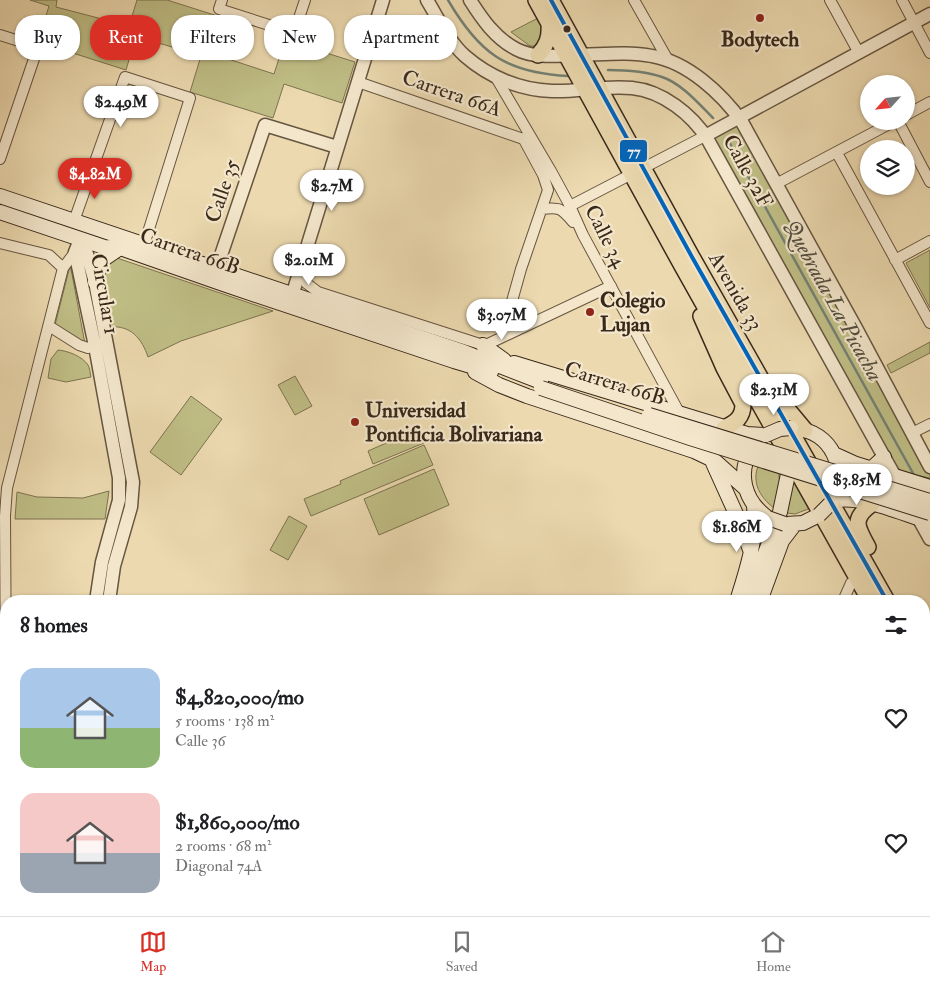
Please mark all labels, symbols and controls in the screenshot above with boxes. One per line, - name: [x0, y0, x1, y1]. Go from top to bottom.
- marker: Bodytech: [754, 12, 766, 24]
- chip: Buy: [15, 15, 80, 60]
- chip: Rent: [90, 15, 161, 60]
- chip: Filters: [171, 15, 254, 60]
- chip: New: [264, 15, 334, 60]
- chip: Apartment: [344, 15, 457, 60]
- unlabelled marker: [562, 24, 572, 34]
- place label: Bodytech: [721, 26, 799, 53]
- street label: Carrera 66A: [398, 64, 505, 123]
- north arrow: [860, 75, 915, 130]
- map controls: [860, 75, 915, 195]
- pin: $2.49M: [80, 86, 162, 128]
- text: $2.49M: [95, 92, 147, 112]
- street label: Calle 32F: [716, 130, 779, 213]
- line badge: 77: [619, 139, 648, 163]
- button: layers: [860, 140, 915, 195]
- text: 77: [628, 143, 641, 160]
- street label: Calle 35: [199, 155, 246, 226]
- pin: $4.82M: [54, 158, 136, 200]
- text: $4.82M: [69, 164, 121, 184]
- pin: $2.7M: [297, 170, 367, 212]
- text: $2.7M: [311, 176, 353, 196]
- street label: Calle 34: [578, 200, 634, 274]
- water label: Quebrada La Picacha: [777, 215, 889, 386]
- street label: Carrera 66B: [136, 222, 243, 281]
- pin: $2.01M: [268, 244, 350, 286]
- street label: Avenida 33: [702, 246, 769, 335]
- text: $2.01M: [284, 250, 334, 270]
- street label: Circular 1: [84, 252, 125, 337]
- place label: Colegio Lujan: [600, 287, 665, 338]
- pin: $3.07M: [461, 298, 543, 341]
- text: $3.07M: [477, 305, 527, 325]
- marker: Colegio Lujan: [584, 306, 596, 318]
- street label: Carrera 66B: [561, 355, 669, 412]
- pin: $2.31M: [733, 374, 815, 416]
- text: $2.31M: [750, 380, 798, 400]
- place label: Universidad Pontificia Bolivariana: [365, 397, 544, 448]
- marker: Universidad Pontificia Bolivariana: [349, 416, 361, 428]
- pin: $3.85M: [816, 464, 898, 506]
- text: $3.85M: [833, 470, 881, 490]
- pin: $1.86M: [696, 510, 778, 553]
- text: $1.86M: [713, 517, 761, 537]
- icon: filters: [882, 611, 910, 639]
- text: 8 homes: [20, 612, 88, 639]
- text: $4,820,000/mo: [175, 684, 304, 711]
- icon: home: [60, 688, 120, 748]
- icon: heart: [882, 704, 910, 732]
- text: 5 rooms · 138 m²: [175, 711, 274, 731]
- text: Calle 36: [175, 731, 226, 751]
- text: $1,860,000/mo: [175, 809, 300, 836]
- icon: home: [60, 813, 120, 873]
- icon: heart: [882, 829, 910, 857]
- text: 2 rooms · 68 m²: [175, 836, 271, 856]
- text: Diagonal 74A: [175, 856, 262, 876]
- tab: Map: [139, 928, 167, 975]
- tab: Saved: [446, 928, 478, 975]
- tab: Home: [756, 928, 791, 975]

